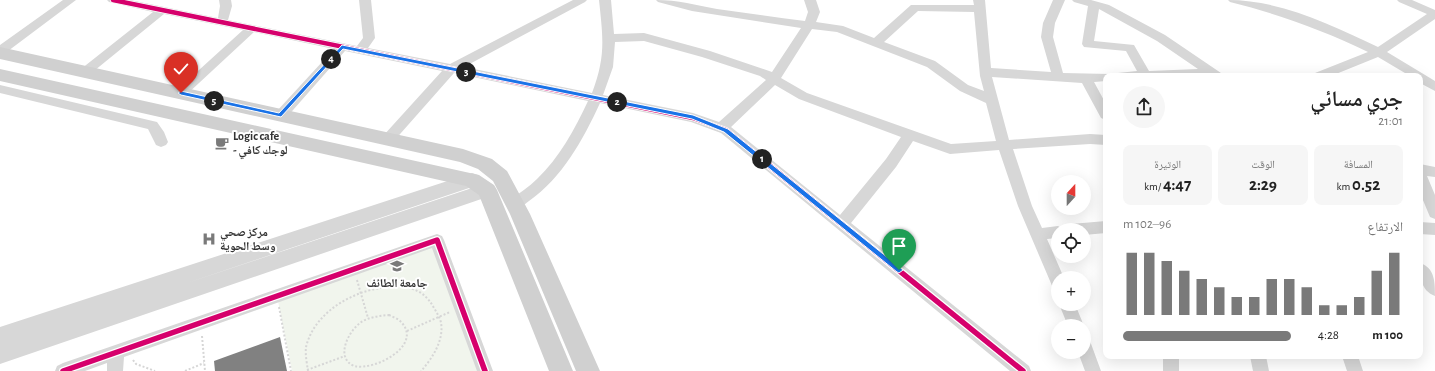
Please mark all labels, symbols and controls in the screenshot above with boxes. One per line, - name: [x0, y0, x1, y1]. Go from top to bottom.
- pin: 4: [321, 49, 341, 69]
- pin: [164, 52, 198, 93]
- text: 4: [328, 53, 334, 64]
- icon: check: [170, 58, 192, 80]
- pin: 3: [456, 62, 476, 82]
- text: 3: [464, 66, 468, 77]
- button: share: [1123, 86, 1165, 128]
- text: جري مسائي: [1310, 88, 1403, 110]
- pin: 5: [204, 91, 224, 111]
- pin: 2: [607, 92, 627, 112]
- text: 5: [212, 95, 216, 106]
- text: 2: [614, 96, 620, 107]
- text: 21:01: [1378, 115, 1403, 128]
- place label: Logic cafe - لوجك كافي: [233, 130, 288, 160]
- cafe icon: Logic cafe - لوجك كافي: [214, 135, 230, 151]
- pin: 1: [752, 149, 772, 169]
- text: 1: [760, 153, 764, 164]
- text: الوتيرة: [1154, 159, 1181, 170]
- text: الوقت: [1251, 159, 1275, 170]
- text: المسافة: [1344, 159, 1373, 170]
- north arrow: [1051, 175, 1091, 215]
- map controls: [1051, 175, 1091, 359]
- text: 4:47: [1163, 176, 1191, 193]
- text: 2:29: [1249, 176, 1277, 193]
- text: 0.52: [1352, 176, 1380, 193]
- text: /km: [1144, 181, 1163, 192]
- text: km: [1336, 181, 1352, 192]
- text: 96–102 m: [1123, 218, 1171, 231]
- text: الارتفاع: [1368, 221, 1403, 234]
- button: locate: [1051, 223, 1091, 263]
- place label: مركز صحي وسط الحوية: [220, 226, 276, 253]
- pin: [882, 229, 916, 270]
- hospital icon: مركز صحي وسط الحوية: [201, 231, 217, 247]
- icon: arrive: [888, 235, 910, 257]
- school or university icon: جامعة الطائف: [389, 258, 405, 274]
- button: +: [1051, 271, 1091, 311]
- place label: جامعة الطائف: [367, 277, 428, 290]
- button: −: [1051, 319, 1091, 359]
- text: 4:28: [1318, 329, 1339, 342]
- text: 100 m: [1372, 329, 1403, 342]

